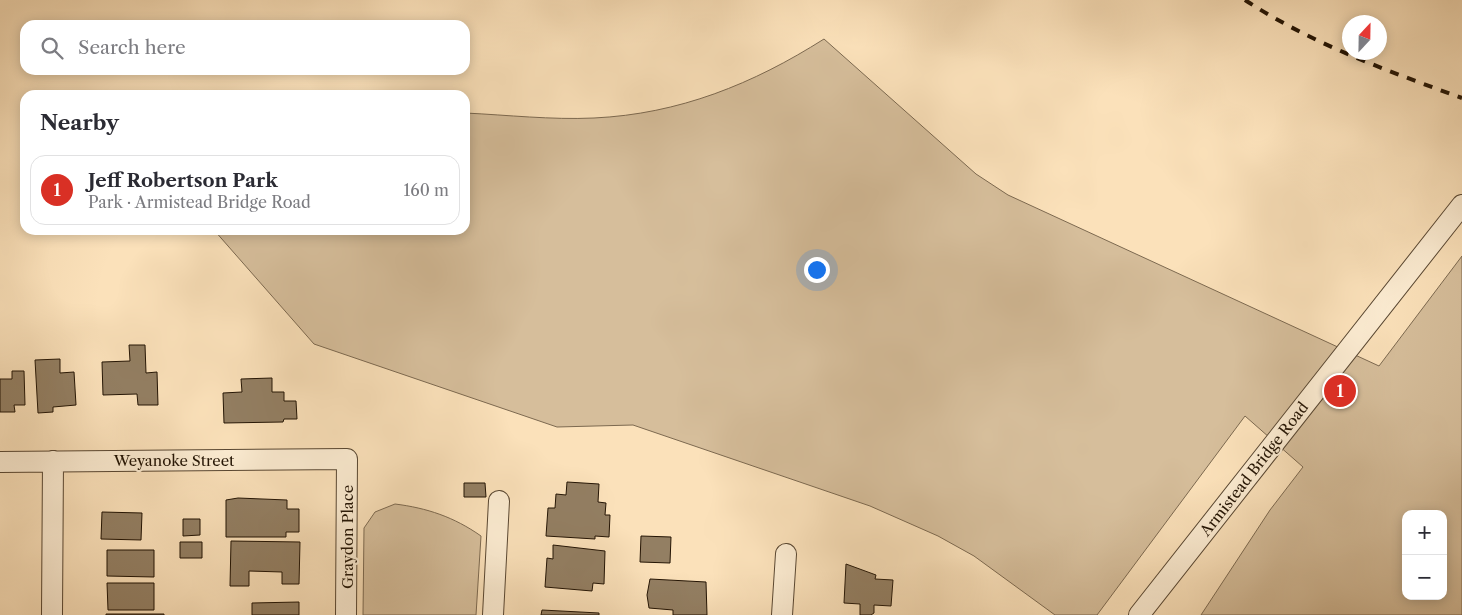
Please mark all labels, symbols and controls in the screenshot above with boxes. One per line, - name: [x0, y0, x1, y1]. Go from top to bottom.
- north arrow: [1342, 15, 1387, 60]
- search box: [20, 20, 470, 75]
- icon: search: [38, 34, 66, 62]
- text: Search here: [78, 36, 186, 59]
- text: Nearby: [40, 110, 119, 135]
- text: Jeff Robertson Park: [88, 169, 278, 192]
- text: 1: [53, 180, 61, 200]
- text: 160 m: [404, 180, 449, 200]
- text: Park · Armistead Bridge Road: [88, 192, 311, 212]
- your location: [804, 257, 830, 283]
- pin: 1: [1324, 372, 1356, 410]
- street label: Armistead Bridge Road: [1195, 398, 1312, 541]
- street label: Weyanoke Street: [113, 451, 235, 470]
- street label: Graydon Place: [338, 485, 357, 589]
- map controls: [1402, 510, 1447, 600]
- button: +: [1402, 510, 1447, 555]
- button: −: [1402, 555, 1447, 600]

